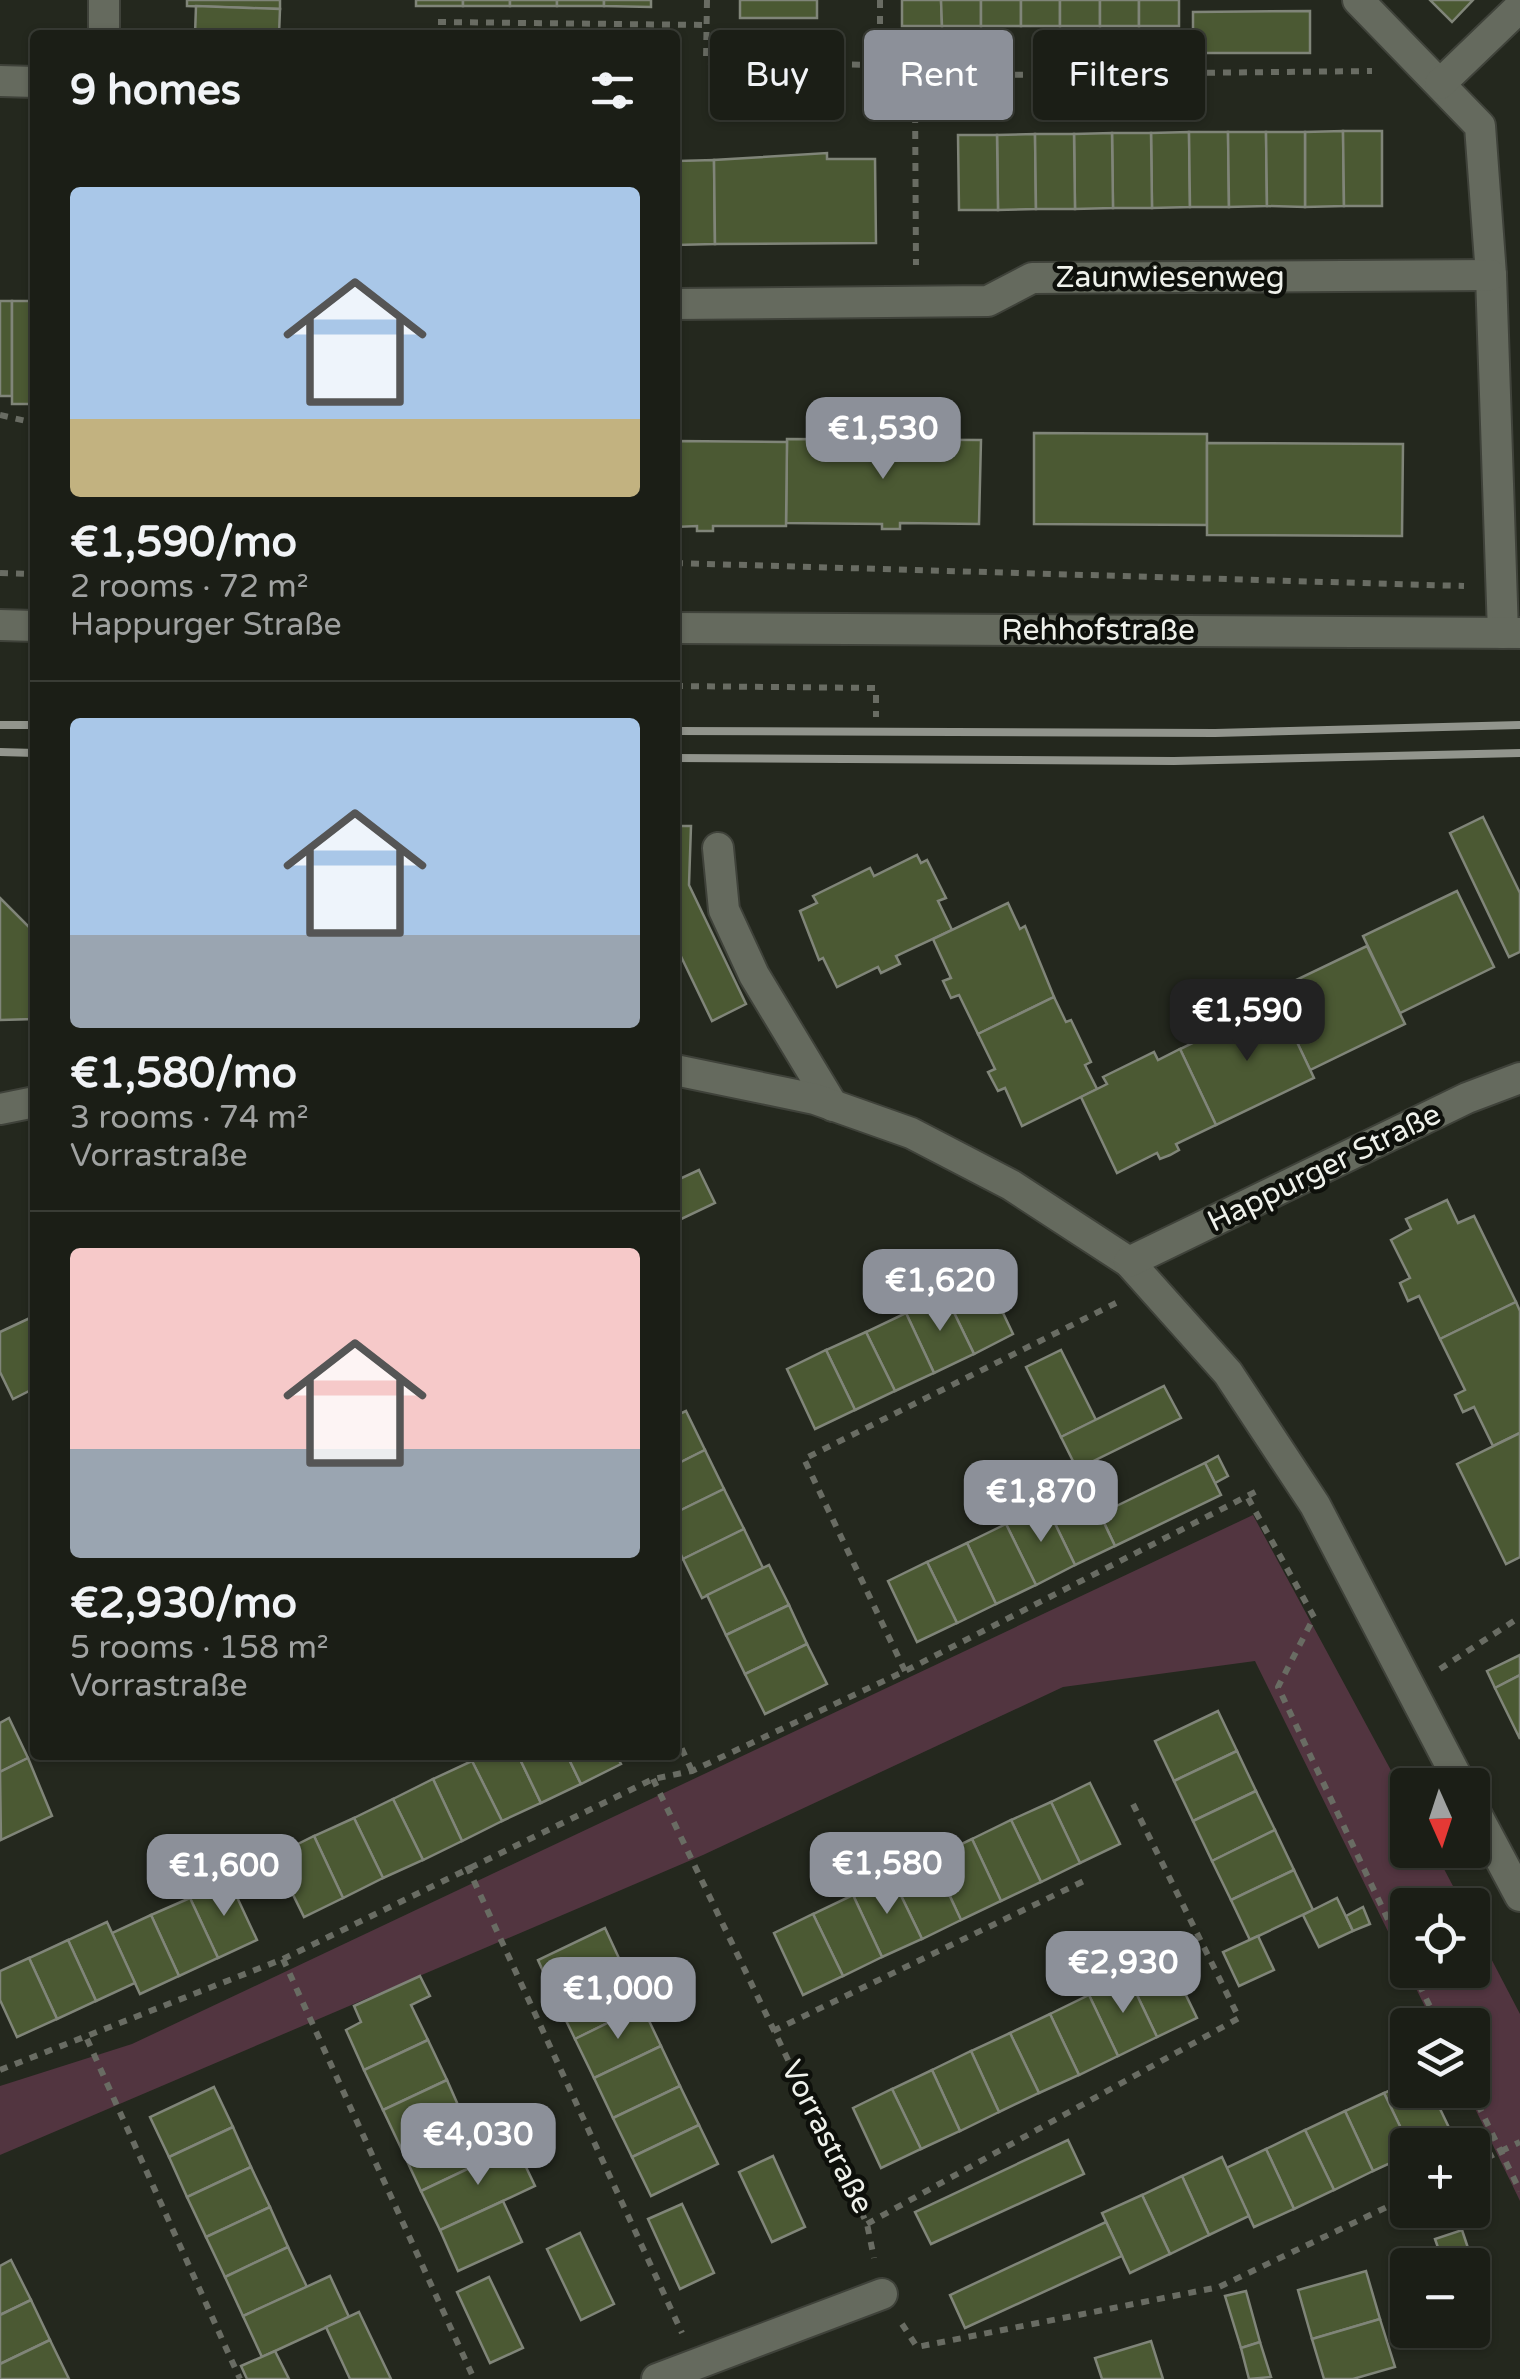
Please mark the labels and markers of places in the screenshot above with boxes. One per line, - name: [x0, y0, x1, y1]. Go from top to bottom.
- pin: €1,530: [802, 397, 964, 482]
- pin: €1,590: [1166, 979, 1328, 1064]
- pin: €1,620: [859, 1249, 1021, 1334]
- pin: €1,870: [960, 1460, 1122, 1545]
- pin: €1,580: [806, 1832, 968, 1917]
- pin: €1,600: [143, 1834, 305, 1919]
- pin: €2,930: [1042, 1931, 1204, 2016]
- pin: €1,000: [537, 1957, 699, 2042]
- pin: €4,030: [397, 2103, 559, 2188]

